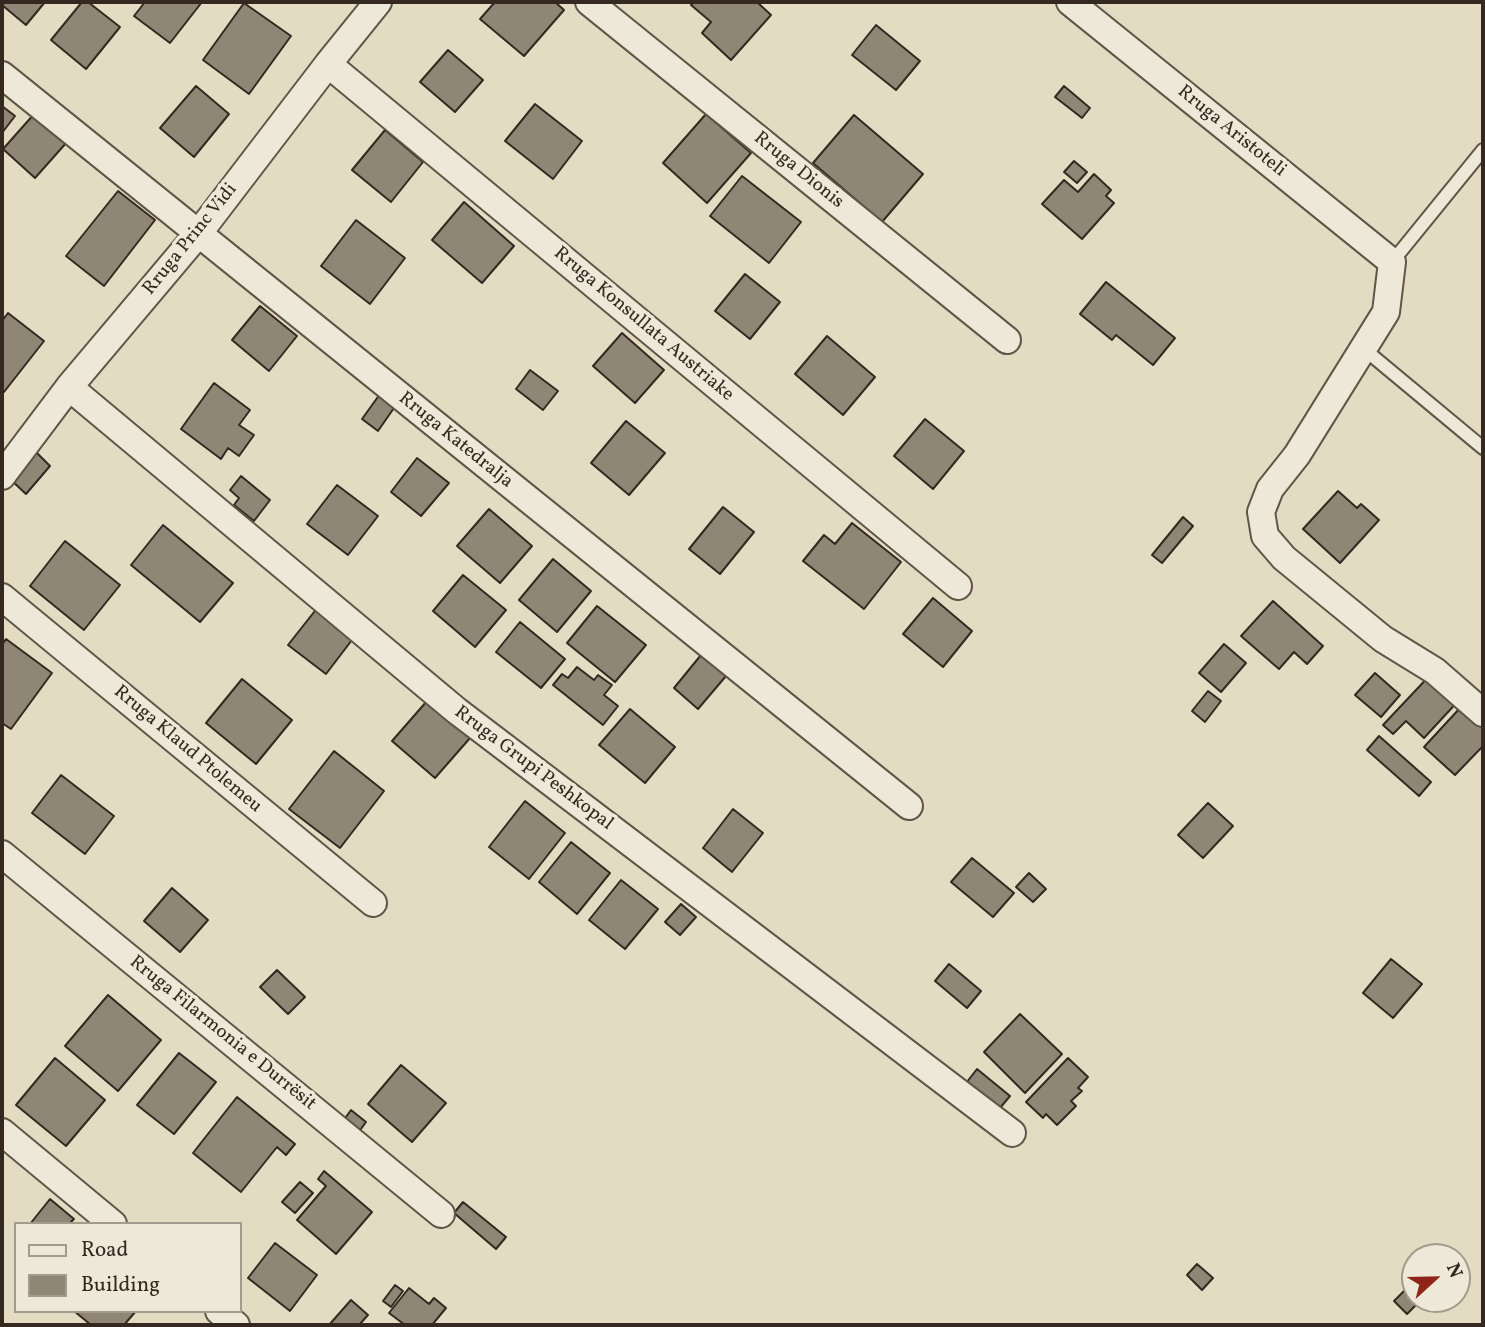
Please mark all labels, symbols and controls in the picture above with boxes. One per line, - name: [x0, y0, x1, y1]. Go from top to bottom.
- street label: Rruga Aristoteli: [1172, 81, 1290, 183]
- street label: Rruga Dionis: [748, 128, 848, 214]
- street label: Rruga Princ Vidi: [139, 179, 243, 301]
- street label: Rruga Konsullata Austriake: [548, 243, 738, 407]
- street label: Rruga Katedralja: [393, 388, 517, 494]
- street label: Rruga Klaud Ptolemeu: [108, 681, 266, 819]
- street label: Rruga Grupi Peshkopal: [449, 702, 617, 836]
- street label: Rruga Filarmonia e Durrësit: [124, 952, 320, 1116]
- legend: [14, 1222, 242, 1313]
- text: Road: [81, 1236, 128, 1265]
- north arrow: [1401, 1243, 1471, 1313]
- text: N: [1439, 1260, 1468, 1282]
- text: Building: [81, 1271, 160, 1300]

